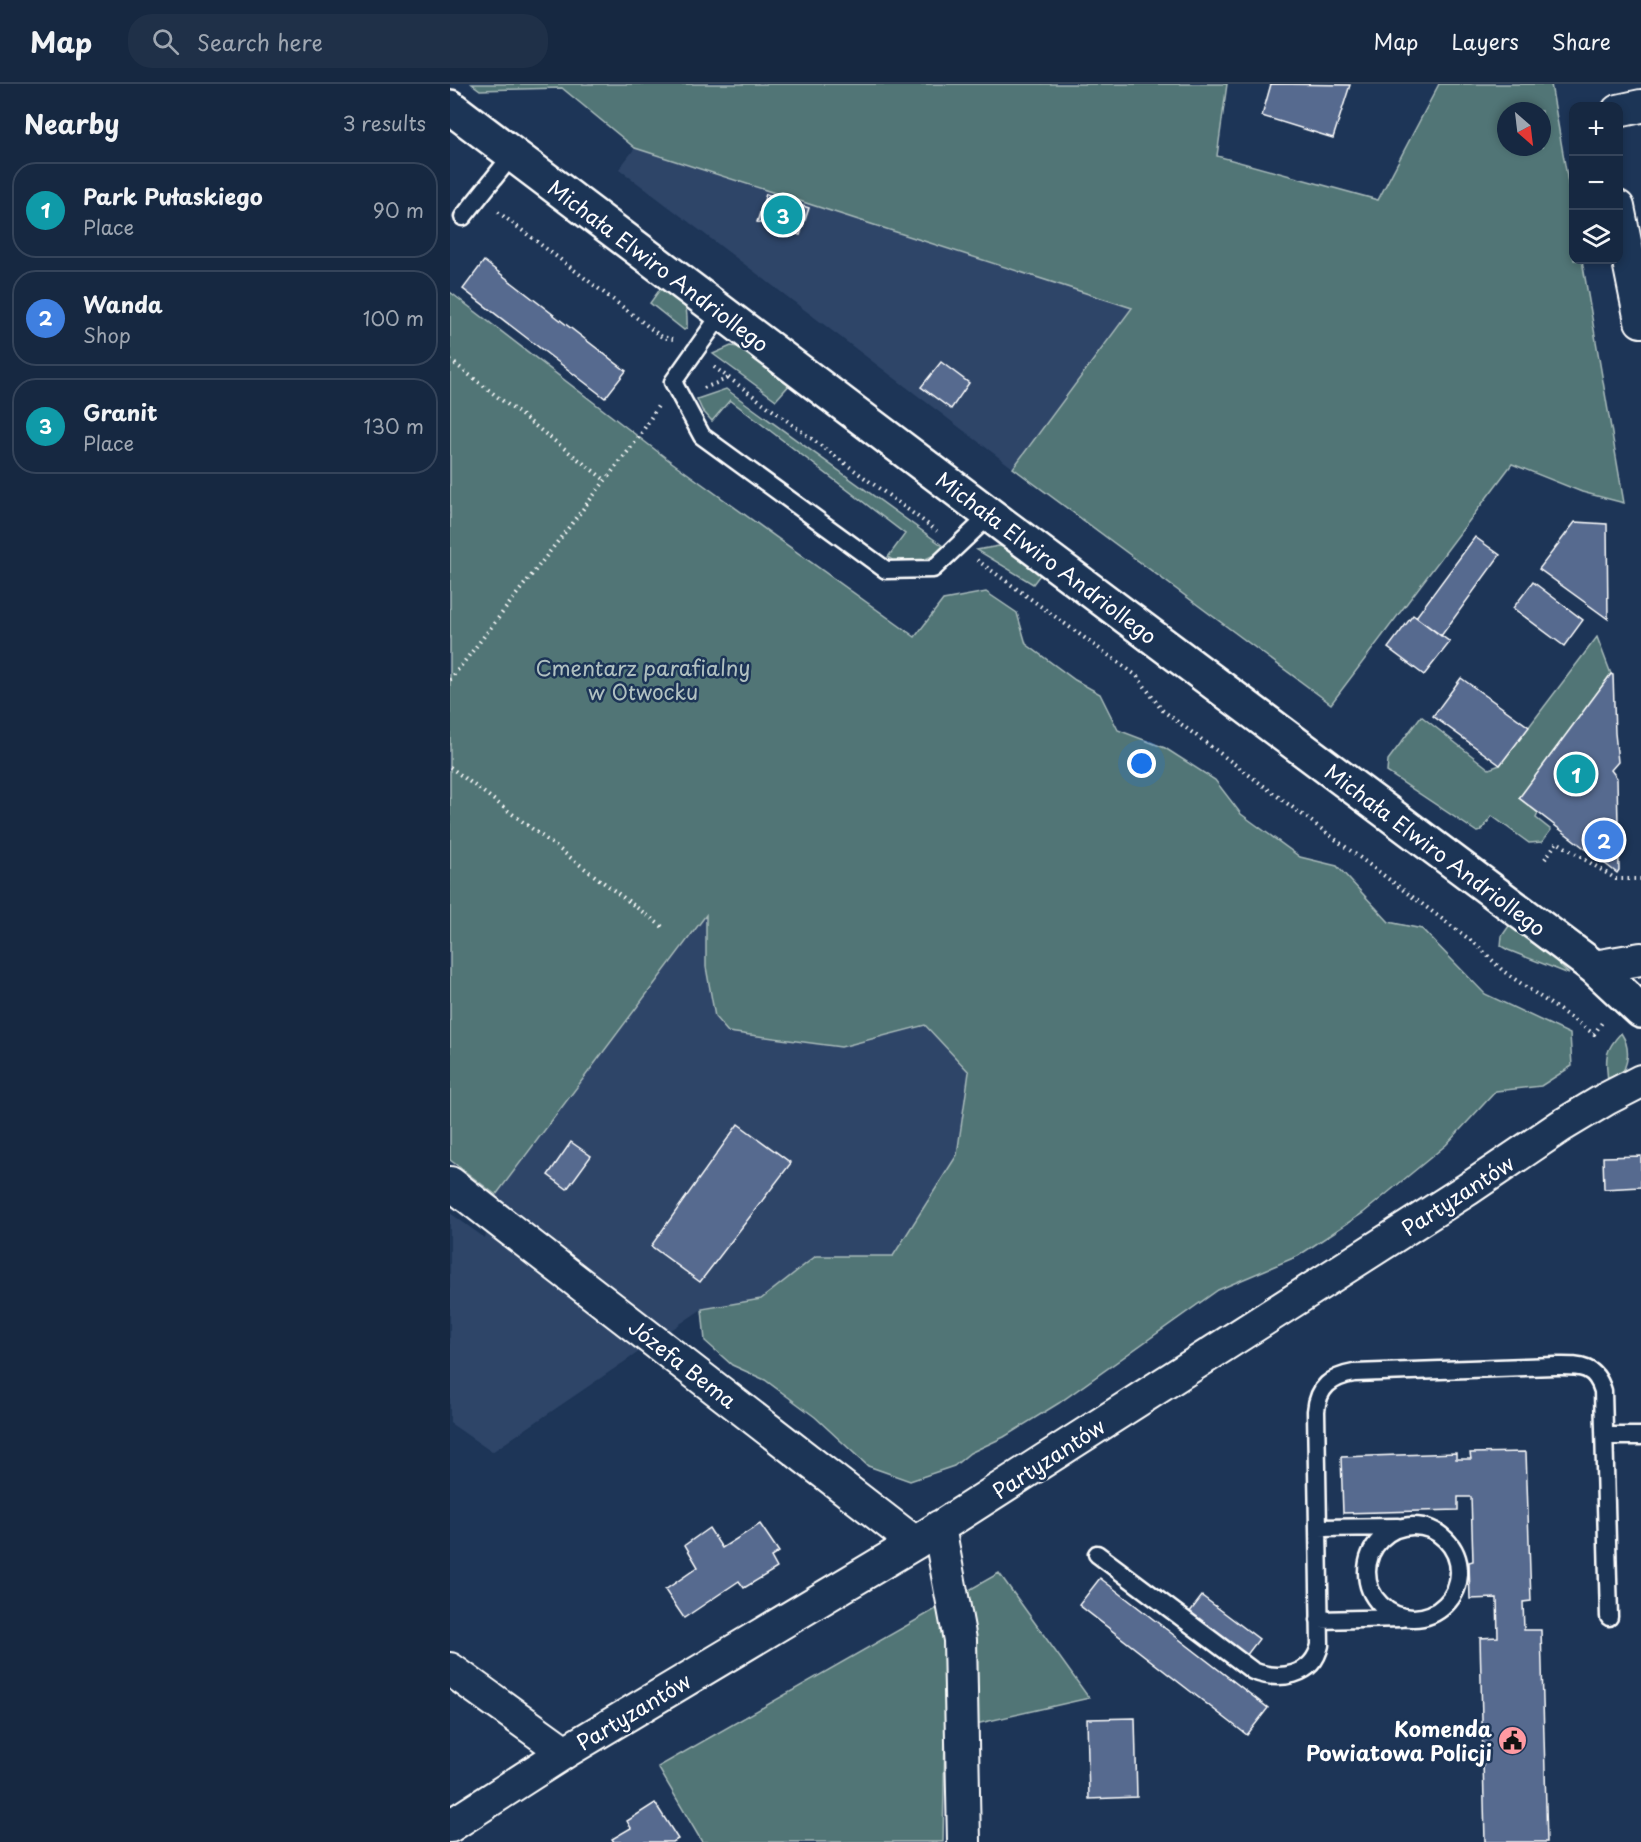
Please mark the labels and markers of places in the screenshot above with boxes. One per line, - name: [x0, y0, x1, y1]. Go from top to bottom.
- pin: 3: [764, 192, 802, 238]
- pin: 1: [1556, 752, 1596, 796]
- pin: 2: [1584, 818, 1624, 862]
- place label: Komenda Powiatowa Policji: [1306, 1712, 1493, 1768]
- public building icon: Komenda Powiatowa Policji: [1497, 1724, 1529, 1756]

